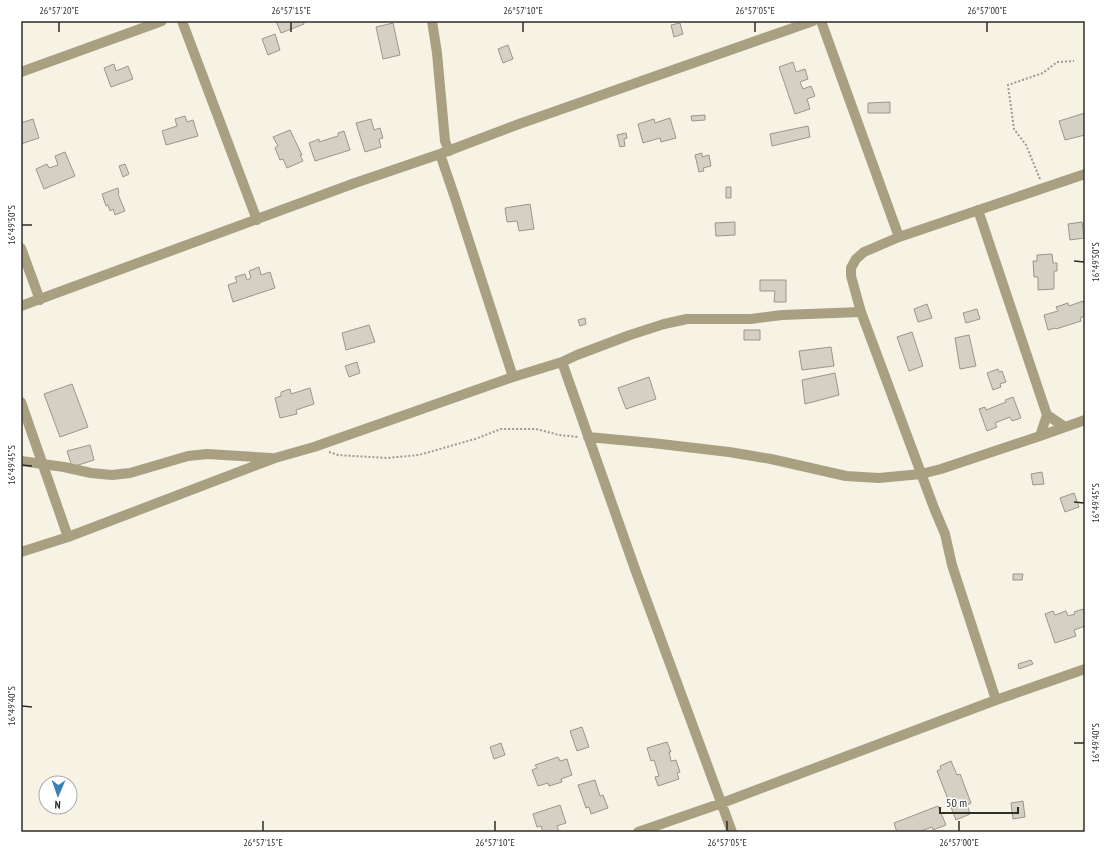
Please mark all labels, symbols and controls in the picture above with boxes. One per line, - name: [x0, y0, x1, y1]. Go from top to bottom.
- text: 26°57'20"E: [39, 4, 79, 17]
- text: 26°57'15"E: [271, 4, 311, 17]
- text: 26°57'10"E: [503, 4, 543, 17]
- text: 26°57'05"E: [735, 4, 775, 17]
- text: 26°57'00"E: [967, 4, 1007, 17]
- text: 16°49'50"S: [5, 205, 18, 245]
- text: 16°49'50"S: [1089, 242, 1102, 282]
- text: 16°49'45"S: [5, 445, 18, 485]
- text: 16°49'45"S: [1089, 483, 1102, 523]
- text: 16°49'40"S: [5, 686, 18, 726]
- text: 16°49'40"S: [1089, 723, 1102, 763]
- north arrow: [38, 775, 78, 815]
- scale bar: [940, 789, 1018, 815]
- text: 50 m: [946, 795, 967, 810]
- text: N: [54, 798, 61, 812]
- text: 26°57'15"E: [243, 836, 283, 849]
- text: 26°57'10"E: [475, 836, 515, 849]
- text: 26°57'05"E: [707, 836, 747, 849]
- text: 26°57'00"E: [939, 836, 979, 849]

